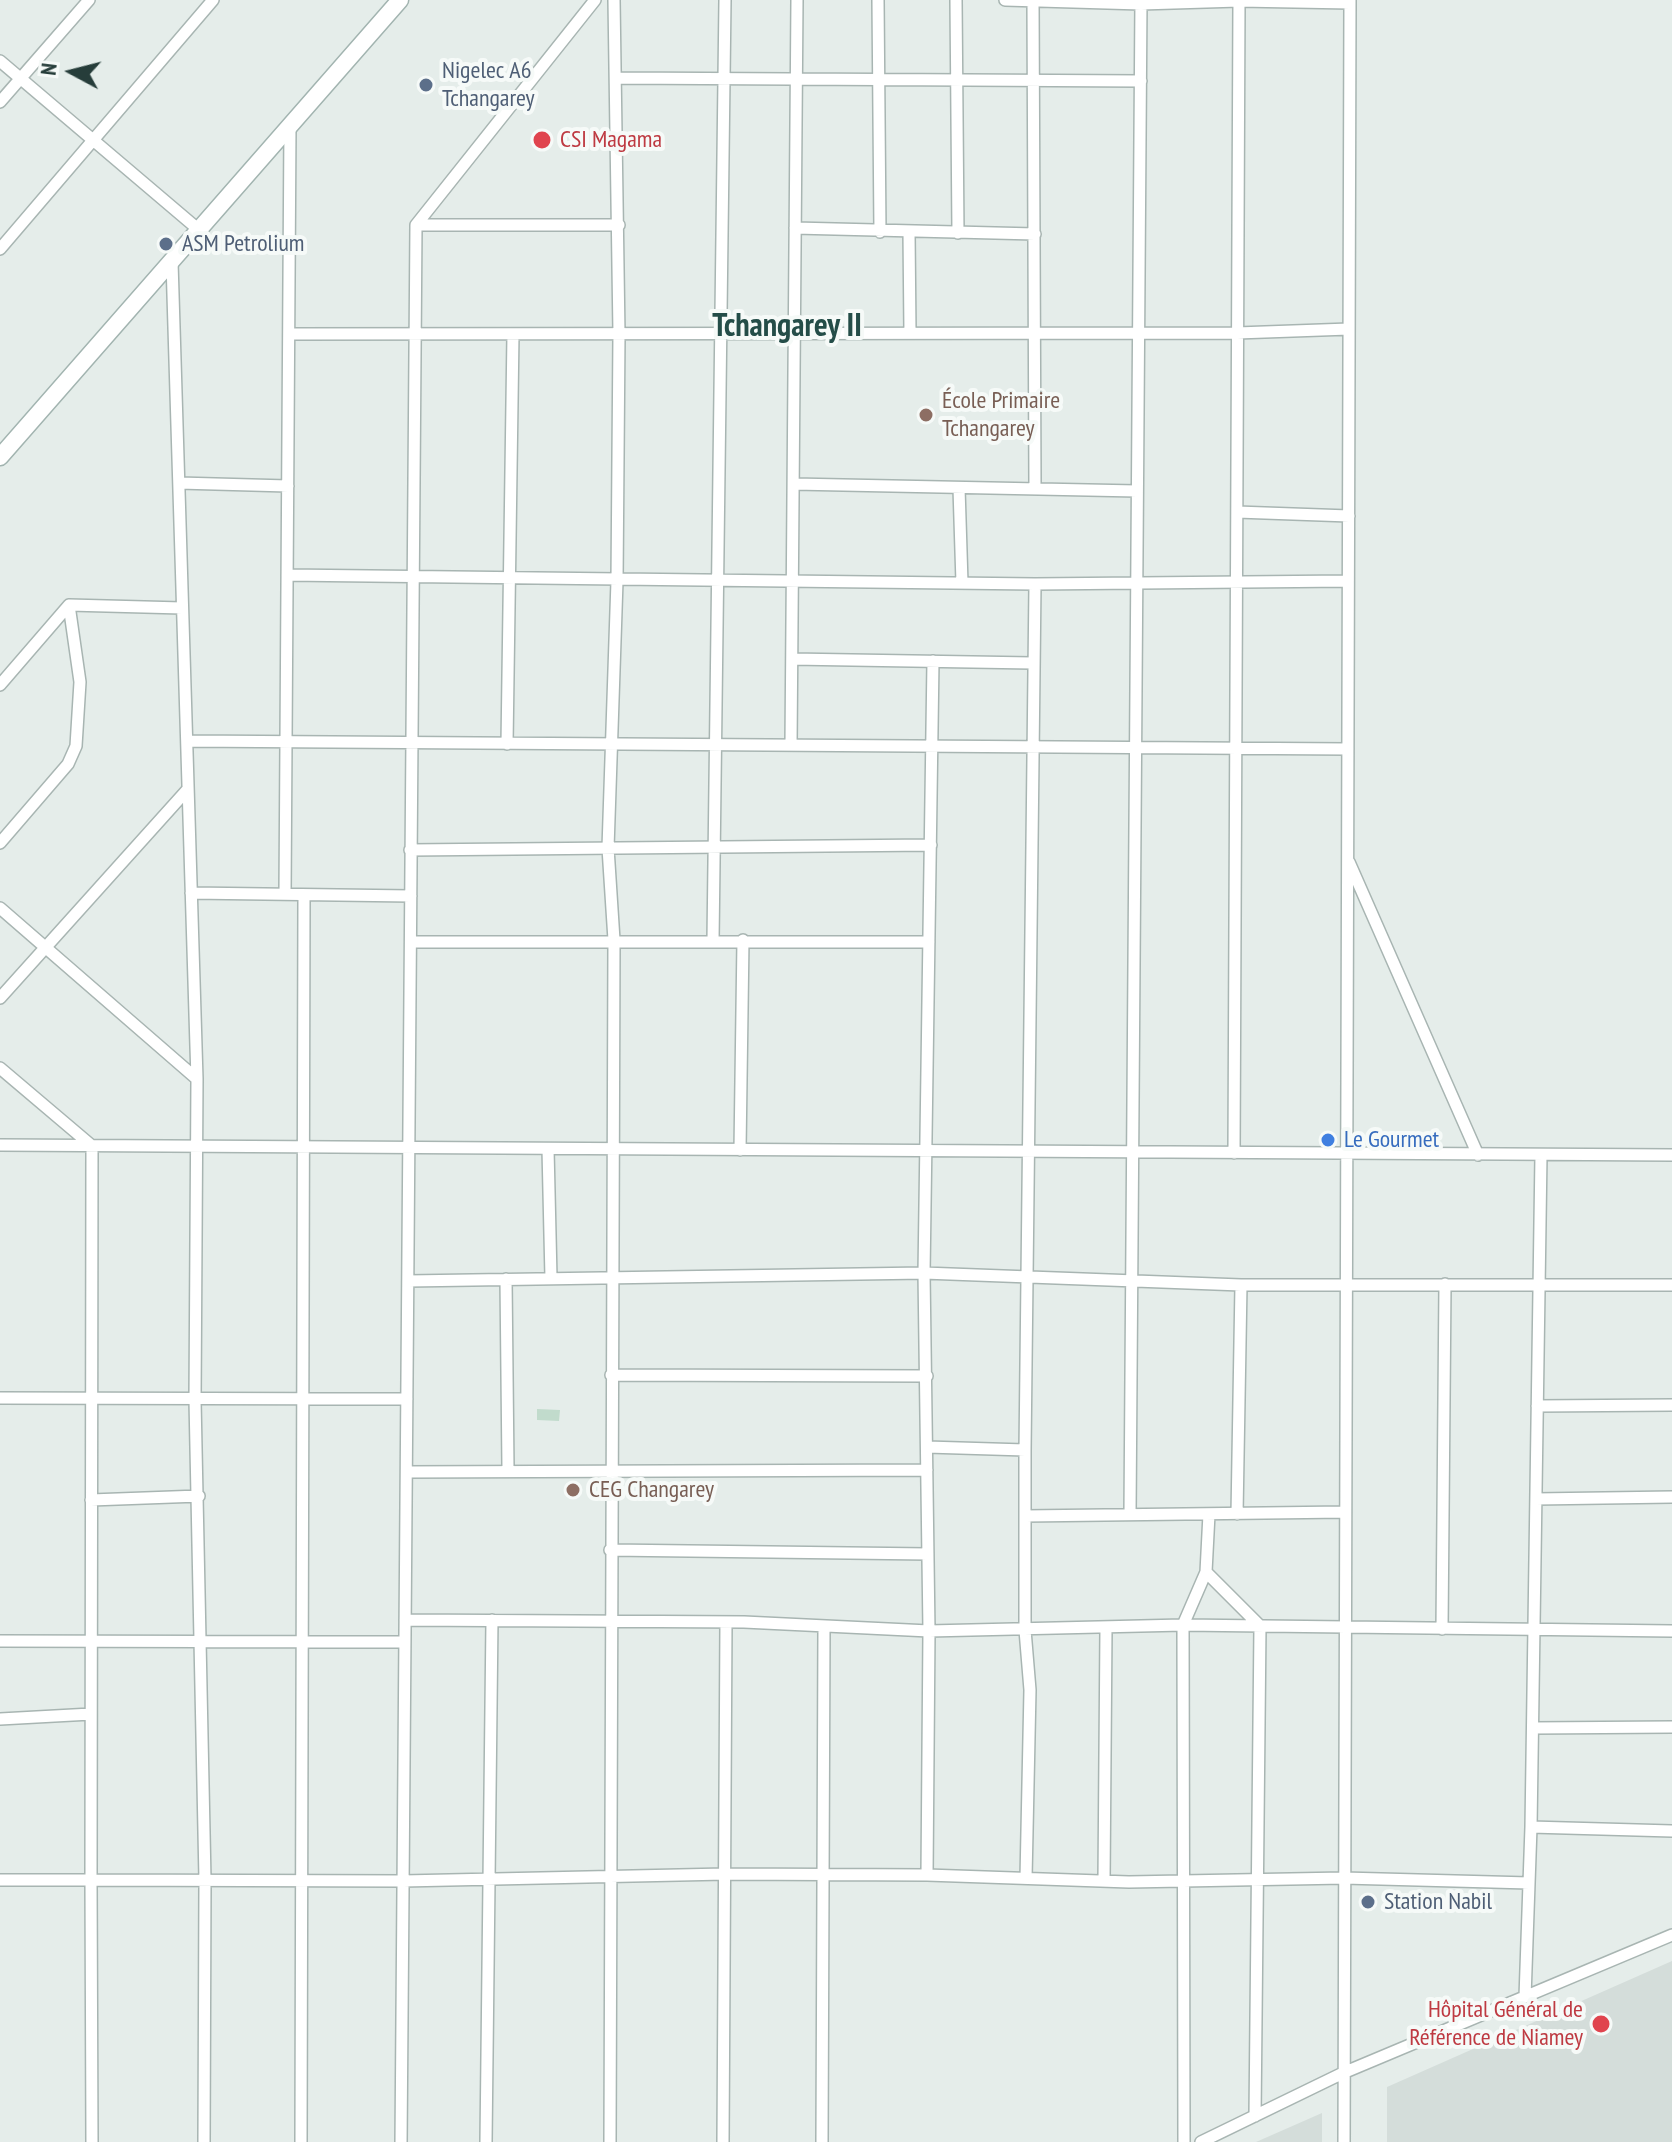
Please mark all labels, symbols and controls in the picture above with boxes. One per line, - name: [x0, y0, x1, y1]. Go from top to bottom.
- north arrow: [32, 32, 112, 112]
- place label: Nigelec A6 Tchangarey: [442, 57, 535, 113]
- text: N: [34, 61, 63, 77]
- marker: Nigelec A6 Tchangarey: [417, 76, 435, 94]
- place label: CSI Magama: [560, 126, 662, 154]
- marker: CSI Magama: [531, 129, 553, 151]
- place label: ASM Petrolium: [182, 230, 304, 258]
- marker: ASM Petrolium: [157, 235, 175, 253]
- district label: Tchangarey II: [712, 308, 862, 346]
- place label: École Primaire Tchangarey: [942, 387, 1060, 443]
- marker: École Primaire Tchangarey: [917, 406, 935, 424]
- place label: Le Gourmet: [1344, 1126, 1439, 1154]
- marker: Le Gourmet: [1319, 1131, 1337, 1149]
- place label: CEG Changarey: [589, 1476, 714, 1504]
- marker: CEG Changarey: [564, 1481, 582, 1499]
- place label: Station Nabil: [1384, 1888, 1492, 1916]
- marker: Station Nabil: [1359, 1893, 1377, 1911]
- place label: Hôpital Général de Référence de Niamey: [1409, 1996, 1583, 2052]
- marker: Hôpital Général de Référence de Niamey: [1590, 2013, 1612, 2035]

